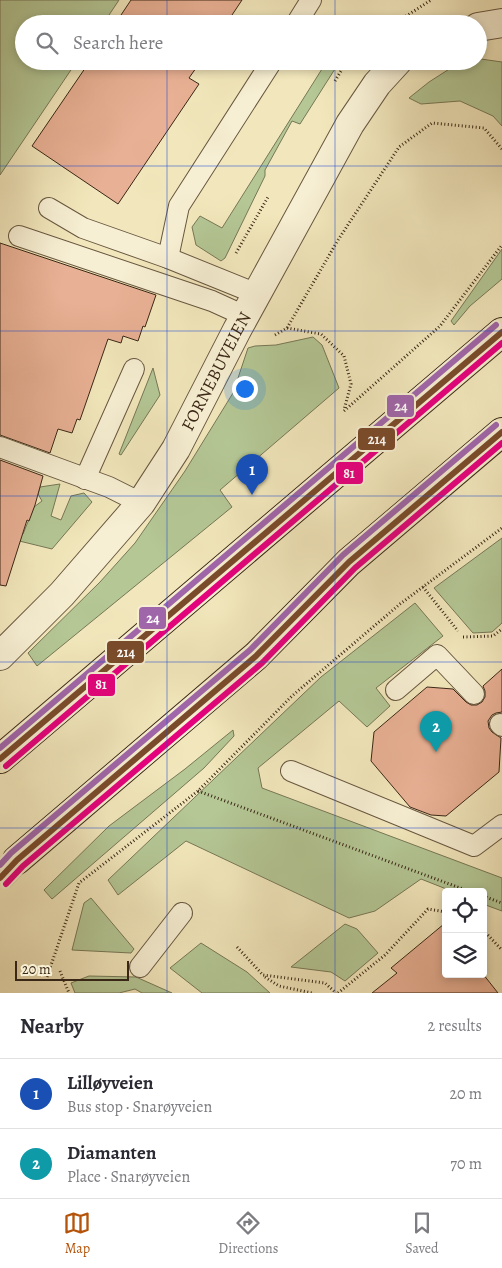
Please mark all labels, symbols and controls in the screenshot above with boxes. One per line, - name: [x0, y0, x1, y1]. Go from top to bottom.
- search box: [15, 15, 487, 70]
- icon: search: [33, 29, 61, 57]
- text: Search here: [73, 30, 163, 56]
- street label: FORNEBUVEIEN: [175, 307, 257, 435]
- your location: [232, 376, 258, 402]
- line badge: 24: [386, 394, 415, 418]
- text: 24: [394, 397, 408, 416]
- line badge: 214: [357, 427, 396, 451]
- text: 214: [368, 430, 387, 449]
- pin: 1: [236, 454, 268, 495]
- line badge: 81: [335, 461, 364, 485]
- text: 81: [343, 464, 355, 483]
- line badge: 24: [138, 606, 167, 630]
- text: 24: [146, 609, 160, 628]
- line badge: 214: [106, 640, 145, 664]
- text: 214: [117, 643, 136, 662]
- line badge: 81: [87, 673, 116, 697]
- text: 81: [95, 675, 107, 694]
- pin: 2: [420, 711, 452, 752]
- map controls: [442, 888, 487, 978]
- button: locate: [442, 888, 487, 933]
- button: layers: [442, 933, 487, 978]
- scale bar: [15, 958, 129, 981]
- text: 20 m: [22, 960, 51, 979]
- text: Nearby: [20, 1012, 83, 1040]
- text: 2 results: [427, 1015, 482, 1037]
- text: Lilløyveien: [67, 1070, 153, 1096]
- text: 1: [33, 1083, 39, 1105]
- text: 20 m: [449, 1083, 482, 1105]
- text: Bus stop · Snarøyveien: [67, 1096, 212, 1118]
- text: Diamanten: [67, 1140, 156, 1166]
- text: 2: [32, 1153, 40, 1175]
- text: 70 m: [450, 1153, 482, 1175]
- text: Place · Snarøyveien: [67, 1166, 190, 1188]
- tab: Map: [63, 1209, 91, 1258]
- tab: Directions: [218, 1209, 278, 1258]
- tab: Saved: [405, 1209, 439, 1258]

